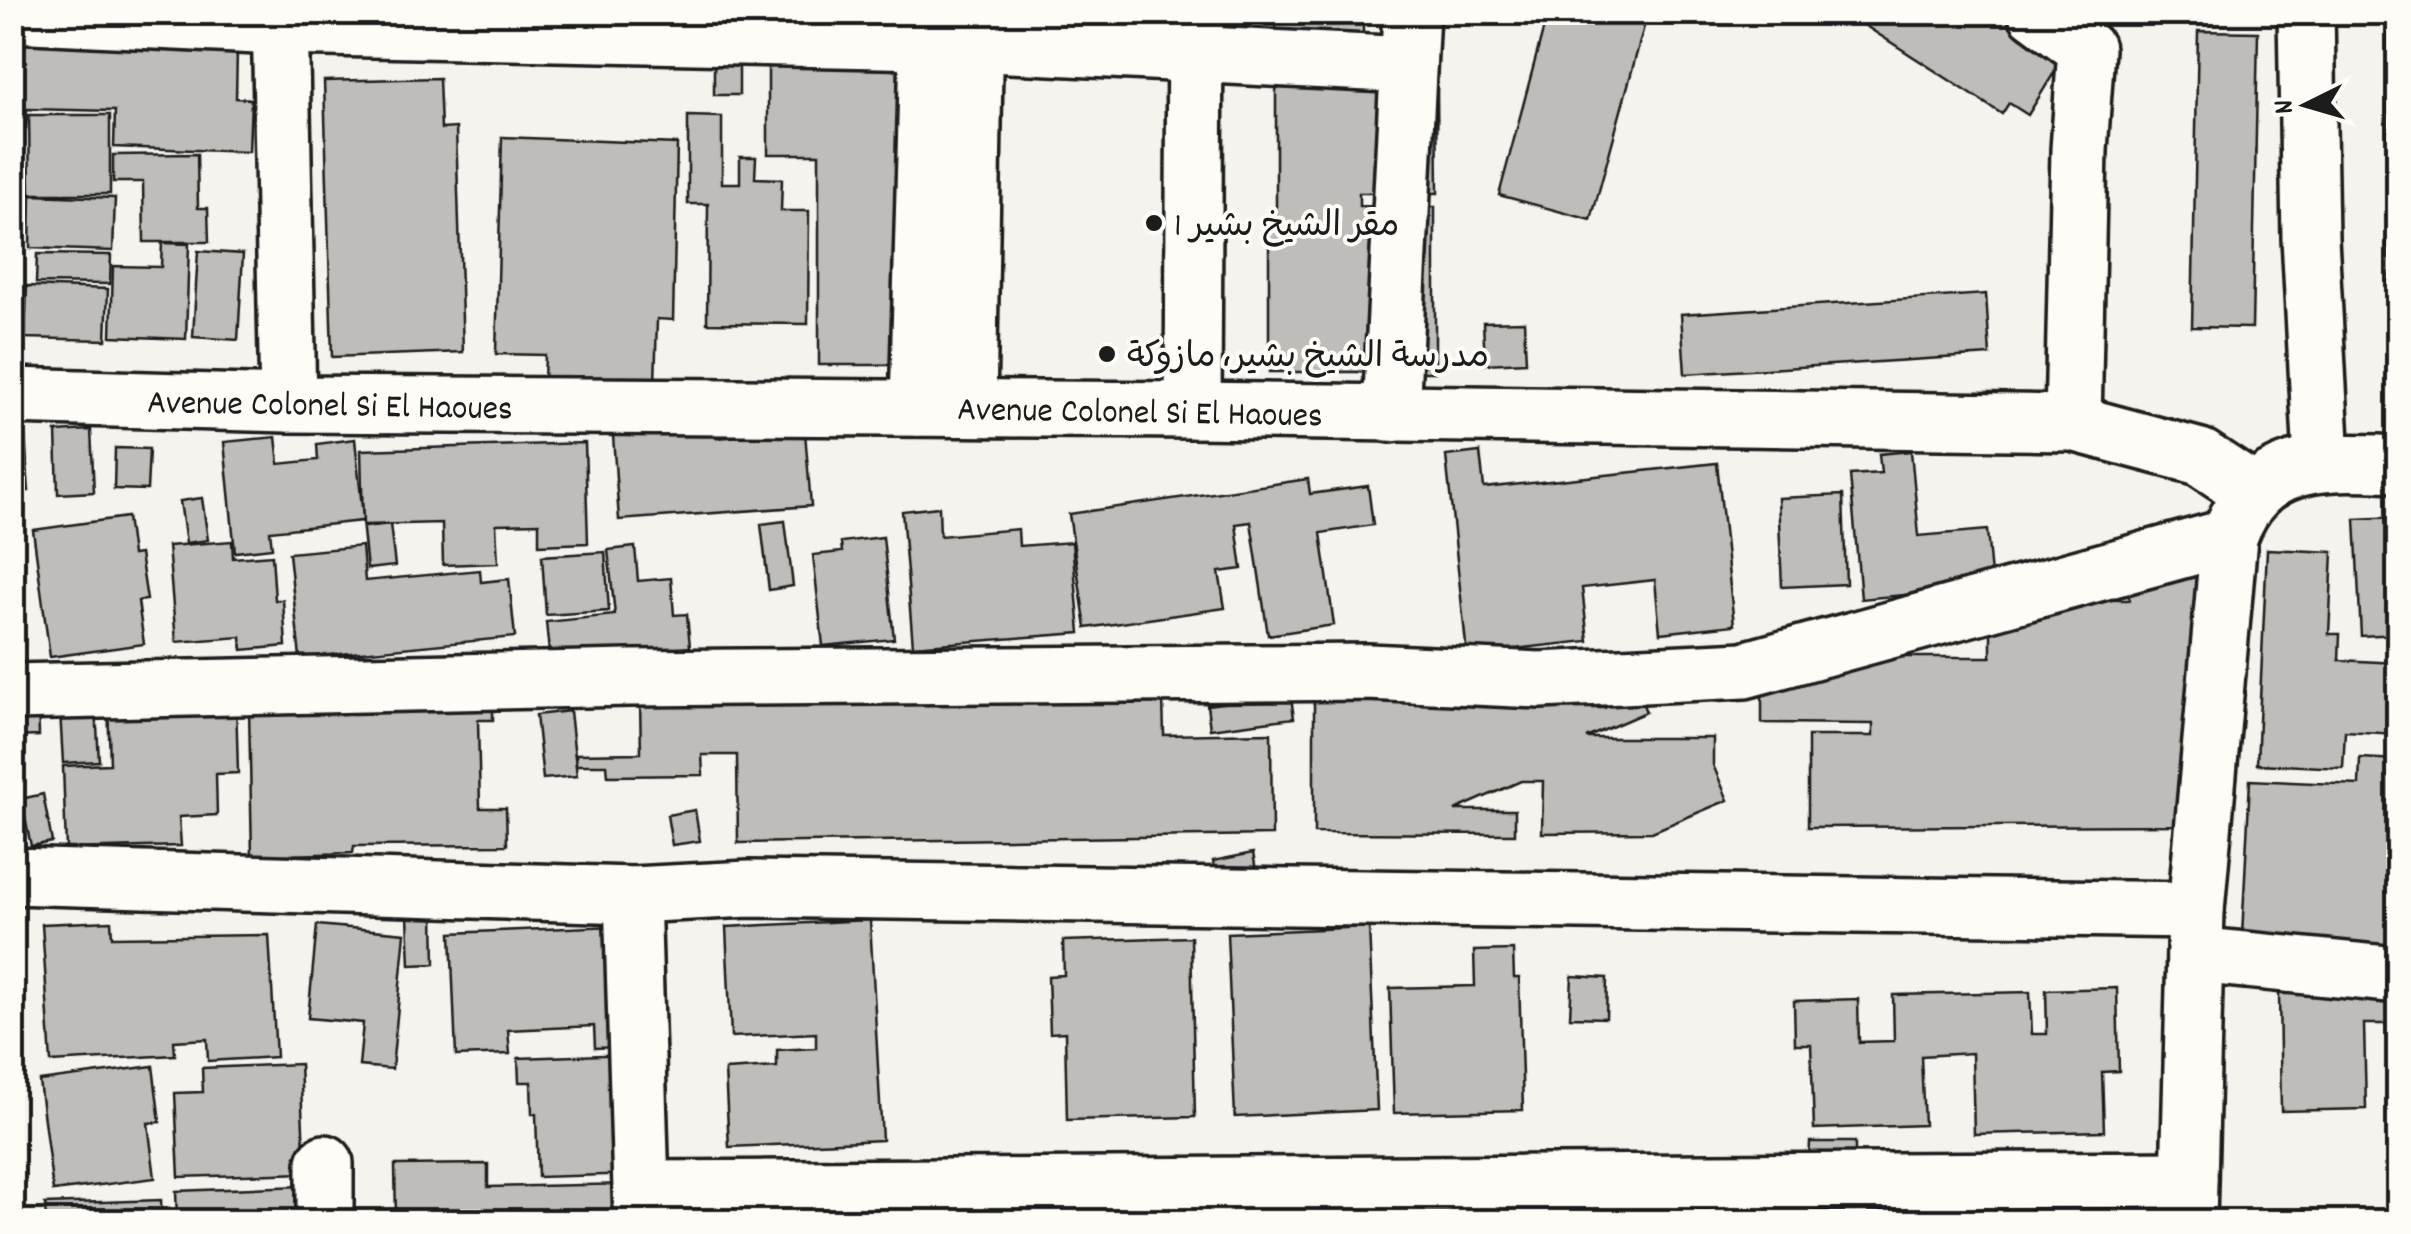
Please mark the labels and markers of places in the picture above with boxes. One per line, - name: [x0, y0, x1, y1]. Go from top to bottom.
- place label: مقر الشيخ بشير 1: [1174, 203, 1399, 253]
- marker: مقر الشيخ بشير 1: [1143, 212, 1165, 234]
- place label: مدرسة الشيخ بشير، مازوكة: [1127, 334, 1489, 384]
- marker: مدرسة الشيخ بشير، مازوكة: [1096, 343, 1118, 365]

